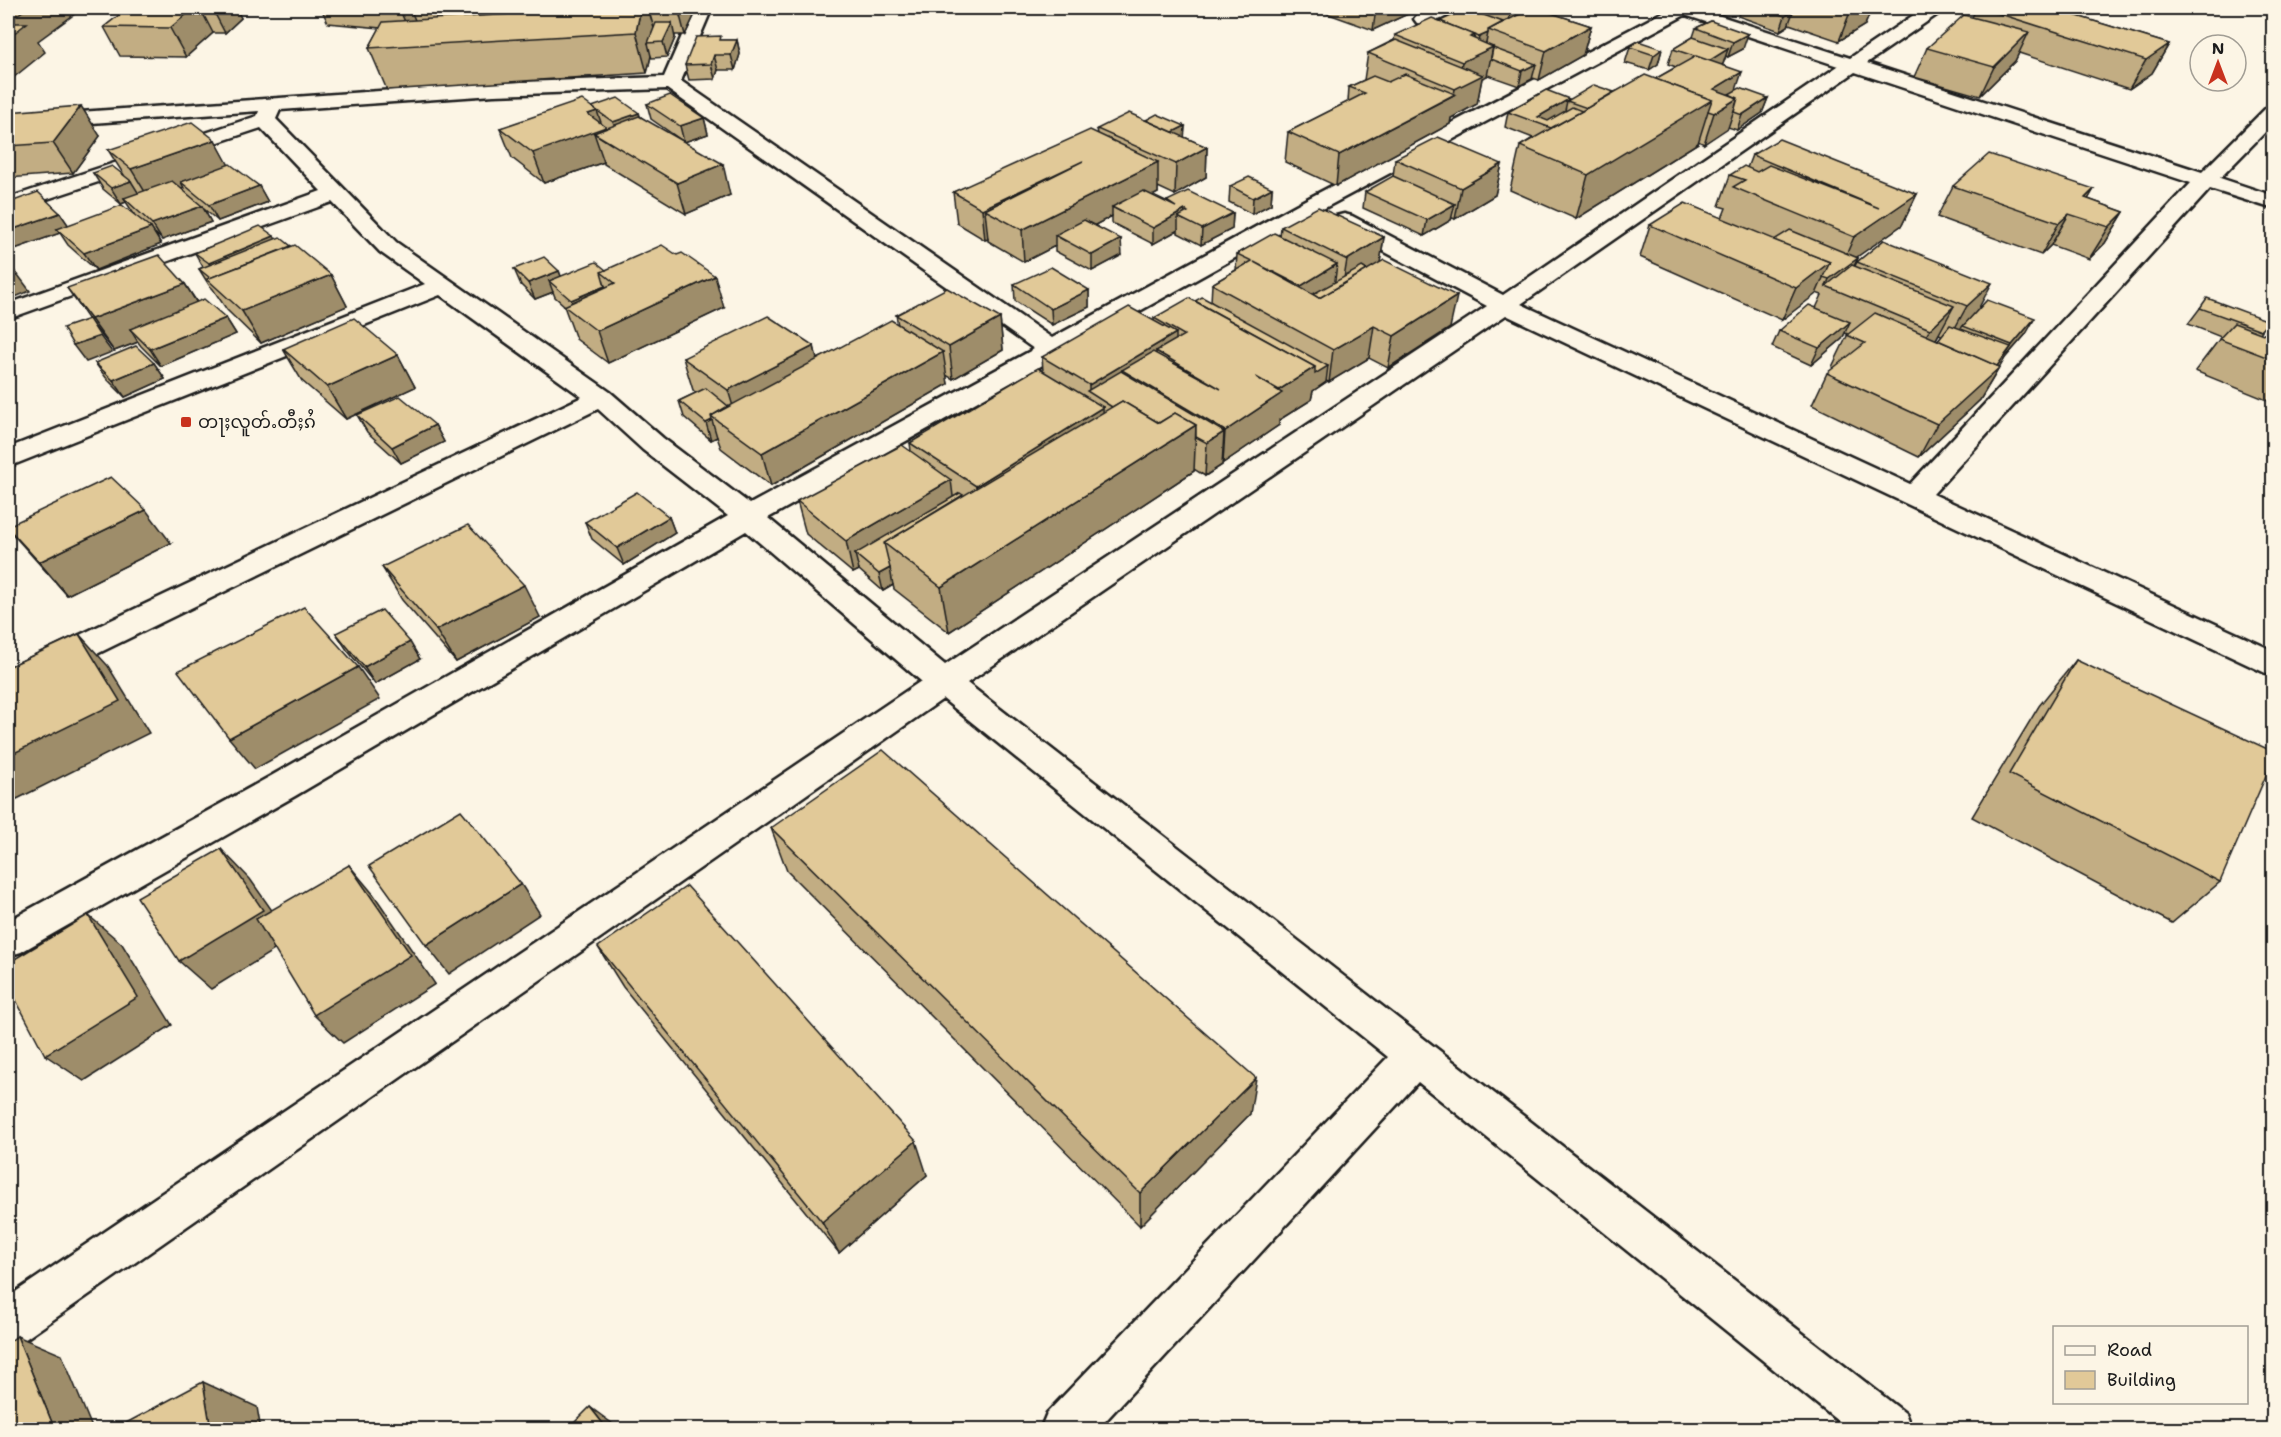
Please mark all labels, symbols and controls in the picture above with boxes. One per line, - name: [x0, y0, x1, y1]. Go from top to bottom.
- north arrow: [2188, 33, 2248, 93]
- text: N: [2212, 38, 2224, 59]
- place label: တႃႈလူတ်ႉတီႈၵႆ: [198, 408, 316, 437]
- marker: တႃႈလူတ်ႉတီႈၵႆ: [179, 415, 193, 429]
- legend: [2053, 1326, 2248, 1404]
- text: Road: [2107, 1338, 2152, 1362]
- text: Building: [2107, 1368, 2176, 1392]

